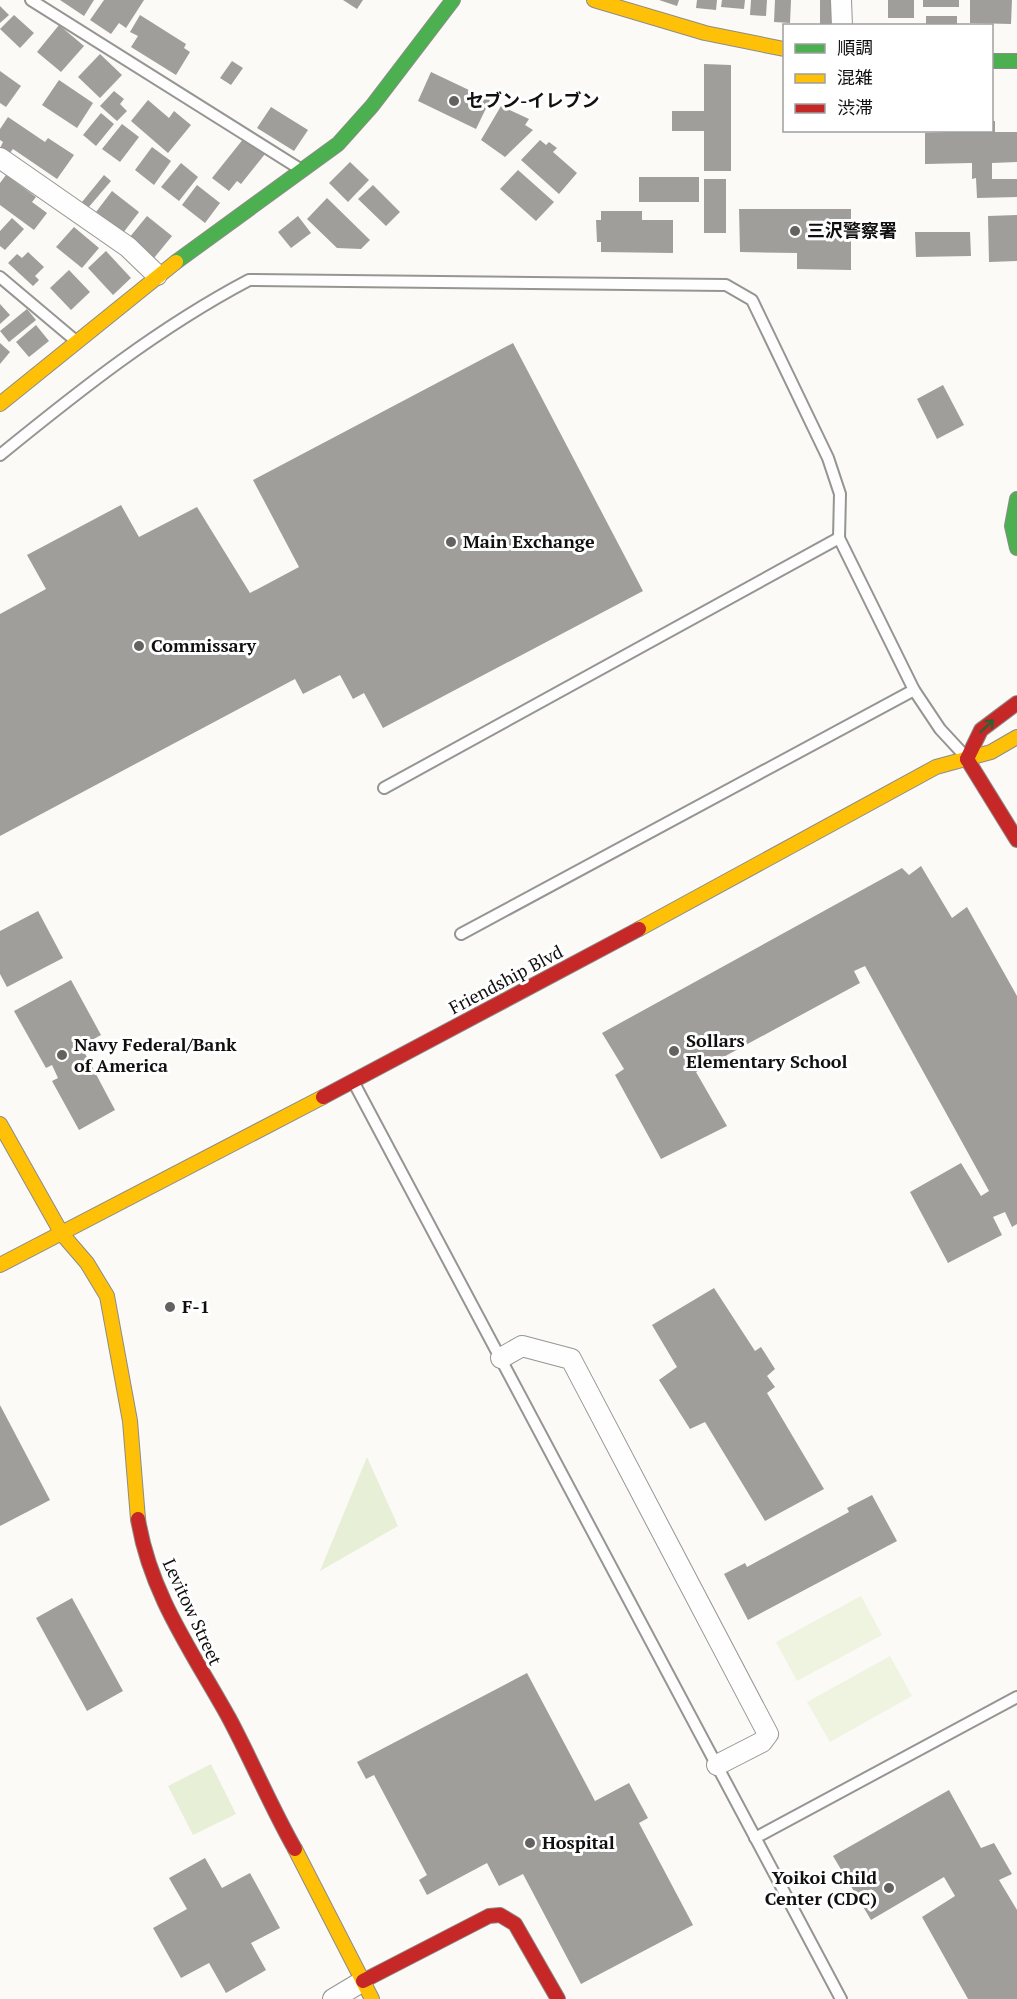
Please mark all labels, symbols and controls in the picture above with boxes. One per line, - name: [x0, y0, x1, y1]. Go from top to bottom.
- legend: [783, 24, 993, 132]
- text: 順調: [837, 35, 873, 59]
- text: 混雑: [837, 65, 873, 89]
- place label: セブン-イレブン: [466, 88, 599, 112]
- marker: セブン-イレブン: [447, 94, 461, 108]
- text: 渋滞: [837, 95, 873, 119]
- place label: 三沢警察署: [807, 218, 897, 242]
- marker: 三沢警察署: [788, 224, 802, 238]
- place label: Main Exchange: [463, 529, 595, 553]
- marker: Main Exchange: [444, 535, 458, 549]
- place label: Commissary: [151, 633, 257, 657]
- marker: Commissary: [132, 639, 146, 653]
- one-way arrow: [979, 719, 994, 733]
- street label: Friendship Blvd: [444, 939, 567, 1019]
- place label: Sollars Elementary School: [686, 1028, 848, 1073]
- place label: Navy Federal/Bank of America: [74, 1032, 237, 1077]
- marker: Sollars Elementary School: [667, 1044, 681, 1058]
- marker: Navy Federal/Bank of America: [55, 1048, 69, 1062]
- place label: F-1: [182, 1294, 210, 1318]
- marker: F-1: [163, 1300, 177, 1314]
- street label: Levitow Street: [158, 1554, 228, 1669]
- place label: Hospital: [542, 1830, 615, 1854]
- marker: Hospital: [523, 1836, 537, 1850]
- place label: Yoikoi Child Center (CDC): [765, 1865, 877, 1910]
- marker: Yoikoi Child Center (CDC): [882, 1881, 896, 1895]

